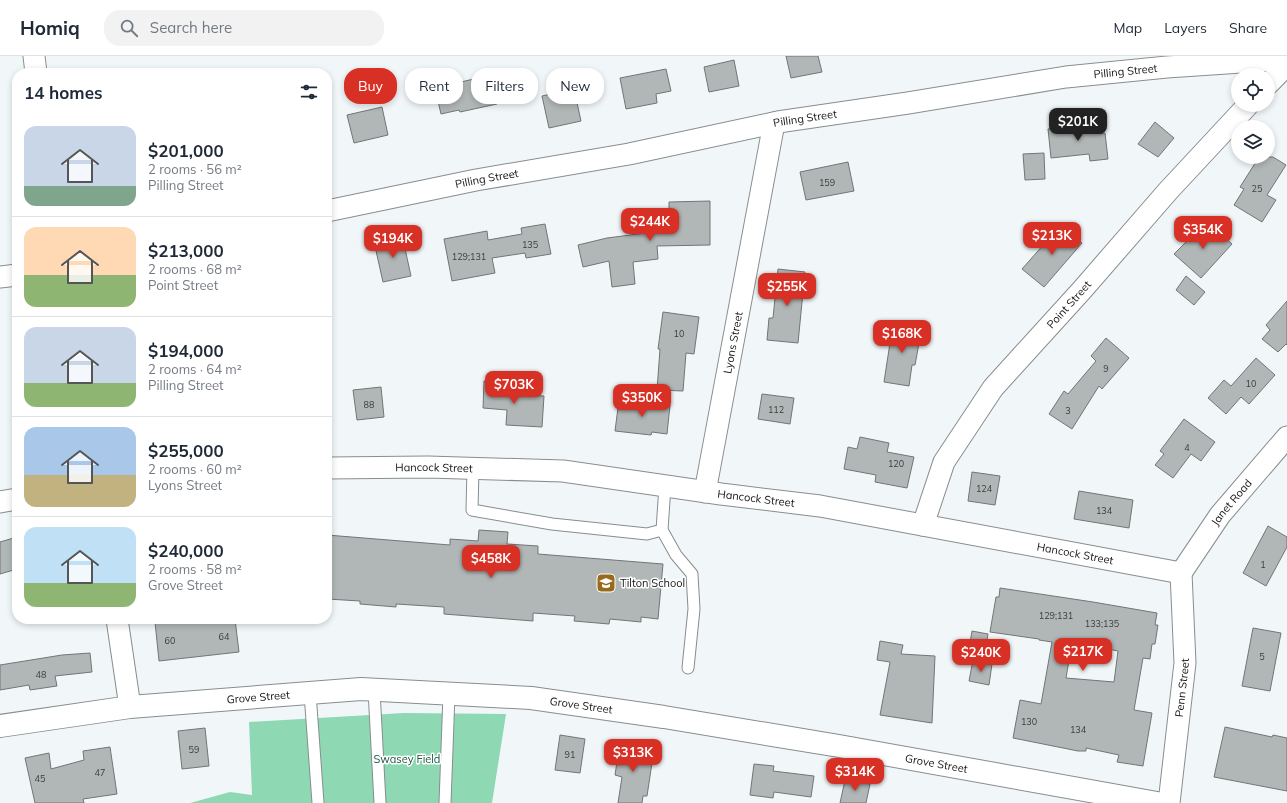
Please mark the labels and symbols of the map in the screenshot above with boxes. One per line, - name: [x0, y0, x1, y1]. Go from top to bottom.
- street label: Pilling Street: [1093, 61, 1158, 81]
- street label: Pilling Street: [772, 106, 838, 130]
- pin: $201K: [1050, 108, 1106, 142]
- street label: Pilling Street: [454, 166, 520, 191]
- house number: 159: [819, 177, 835, 188]
- house number: 25: [1252, 183, 1263, 194]
- pin: $244K: [622, 208, 678, 242]
- pin: $354K: [1175, 216, 1231, 250]
- pin: $213K: [1024, 222, 1080, 256]
- pin: $194K: [365, 225, 421, 259]
- house number: 135: [522, 239, 539, 250]
- house number: 129;131: [452, 251, 486, 262]
- pin: $255K: [759, 273, 815, 307]
- street label: Point Street: [1044, 278, 1094, 331]
- street label: Lyons Street: [720, 310, 746, 375]
- pin: $168K: [874, 320, 930, 354]
- house number: 10: [674, 328, 684, 339]
- house number: 9: [1103, 363, 1109, 374]
- pin: $703K: [486, 371, 542, 405]
- house number: 10: [1246, 378, 1256, 389]
- pin: $350K: [614, 384, 670, 418]
- house number: 88: [364, 399, 374, 410]
- house number: 112: [768, 404, 784, 415]
- house number: 3: [1065, 405, 1071, 416]
- house number: 4: [1184, 442, 1190, 453]
- house number: 120: [888, 458, 904, 469]
- street label: Hancock Street: [395, 460, 473, 475]
- street label: Janet Road: [1208, 476, 1255, 528]
- house number: 124: [976, 483, 993, 494]
- street label: Hancock Street: [717, 487, 796, 510]
- house number: 134: [1096, 505, 1113, 516]
- street label: Hancock Street: [1036, 539, 1115, 567]
- pin: $458K: [463, 545, 519, 579]
- house number: 1: [1260, 559, 1266, 570]
- school or university icon: Tilton School: [595, 572, 617, 594]
- place label: Tilton School: [620, 576, 685, 590]
- house number: 129;131: [1039, 610, 1073, 621]
- house number: 133;135: [1085, 618, 1120, 629]
- house number: 64: [219, 631, 230, 642]
- house number: 60: [165, 635, 175, 646]
- pin: $217K: [1055, 638, 1111, 672]
- pin: $240K: [953, 639, 1009, 673]
- house number: 5: [1259, 651, 1265, 662]
- street label: Penn Street: [1172, 658, 1192, 718]
- house number: 48: [36, 669, 46, 680]
- street label: Grove Street: [226, 688, 290, 706]
- street label: Grove Street: [549, 694, 614, 717]
- house number: 130: [1021, 716, 1037, 727]
- house number: 134: [1070, 724, 1087, 735]
- pin: $313K: [605, 739, 661, 773]
- house number: 59: [189, 744, 199, 755]
- house number: 91: [565, 749, 575, 760]
- street label: Grove Street: [904, 751, 969, 776]
- park label: Swasey Field: [374, 752, 440, 766]
- pin: $314K: [827, 758, 883, 792]
- house number: 47: [95, 767, 105, 778]
- house number: 45: [35, 773, 46, 784]

